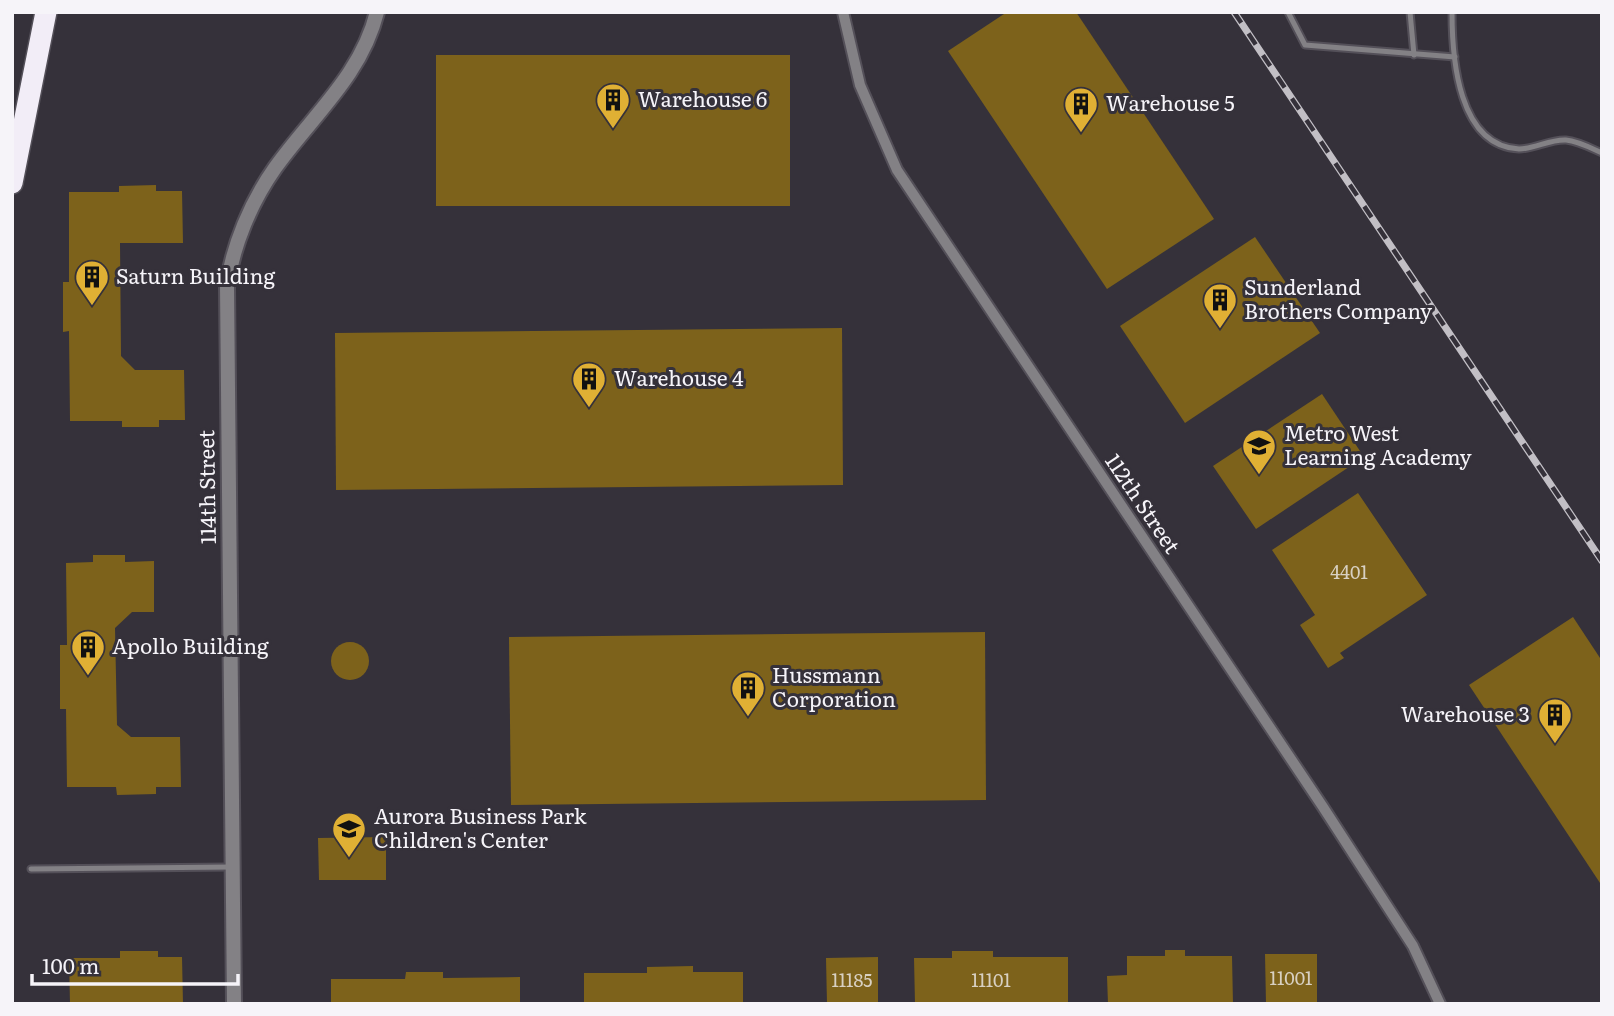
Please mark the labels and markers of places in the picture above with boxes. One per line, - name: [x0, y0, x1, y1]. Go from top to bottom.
- building icon: Warehouse 6: [594, 81, 632, 130]
- place label: Warehouse 6: [638, 82, 767, 113]
- building icon: Warehouse 5: [1062, 85, 1100, 134]
- place label: Warehouse 5: [1106, 86, 1235, 117]
- building icon: Saturn Building: [73, 258, 111, 307]
- place label: Saturn Building: [116, 259, 275, 290]
- place label: Sunderland Brothers Company: [1244, 270, 1433, 325]
- building icon: Sunderland Brothers Company: [1201, 281, 1239, 330]
- building icon: Warehouse 4: [570, 360, 608, 409]
- place label: Warehouse 4: [614, 361, 744, 392]
- place label: Metro West Learning Academy: [1284, 416, 1473, 471]
- school or university icon: Metro West Learning Academy: [1240, 427, 1278, 476]
- building icon: Apollo Building: [69, 628, 107, 677]
- place label: Apollo Building: [112, 629, 269, 660]
- place label: Hussmann Corporation: [772, 658, 896, 713]
- building icon: Hussmann Corporation: [729, 669, 767, 718]
- building icon: Warehouse 3: [1536, 696, 1574, 745]
- place label: Warehouse 3: [1401, 697, 1530, 728]
- place label: Aurora Business Park Children's Center: [374, 799, 587, 854]
- school or university icon: Aurora Business Park Children's Center: [330, 810, 368, 859]

